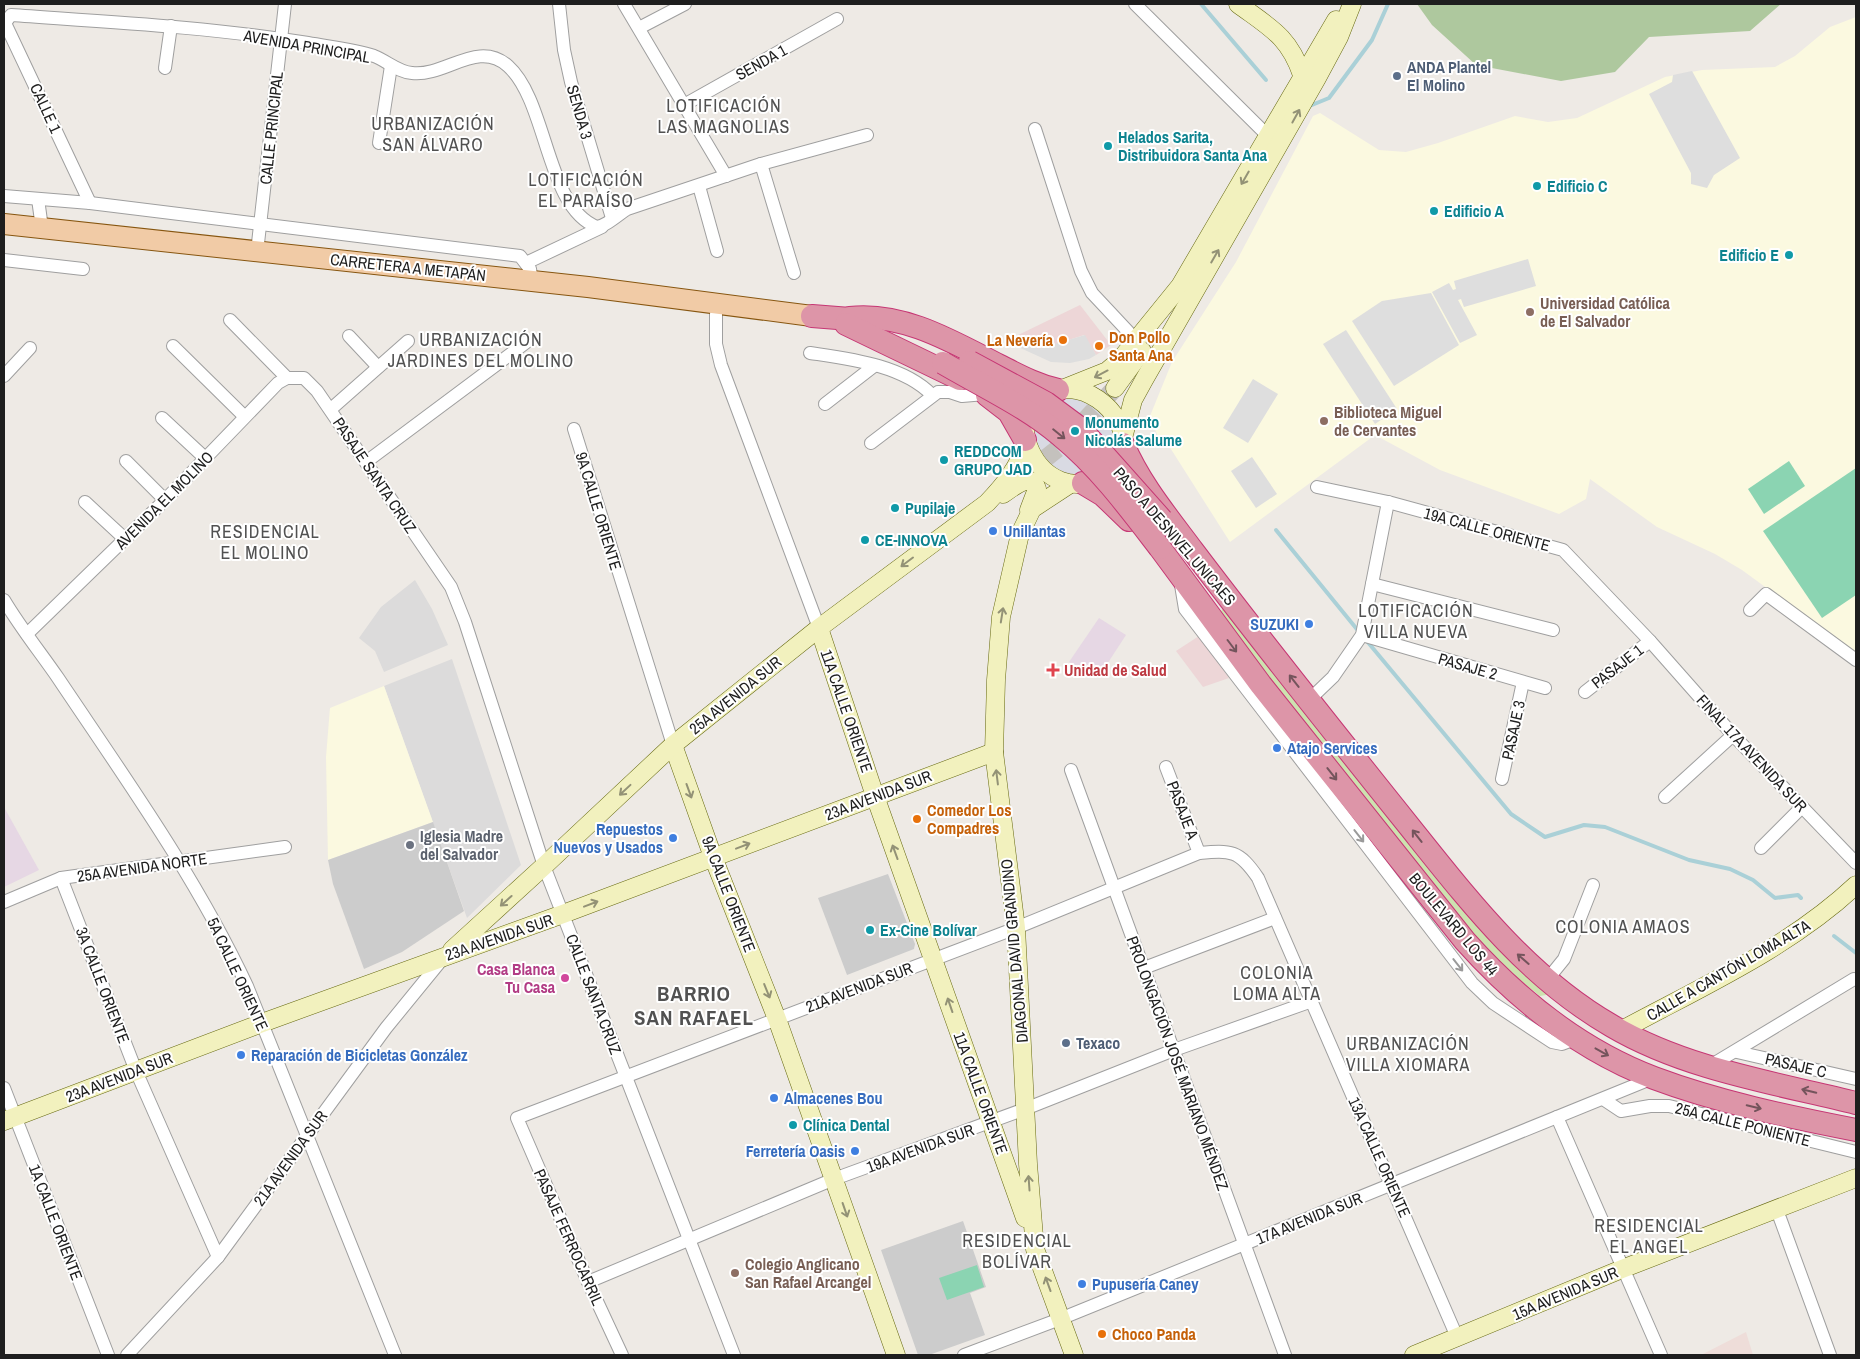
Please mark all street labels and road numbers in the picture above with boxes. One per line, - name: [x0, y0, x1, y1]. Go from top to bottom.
- street label: AVENIDA PRINCIPAL: [241, 24, 373, 68]
- street label: SENDA 1: [731, 39, 791, 85]
- street label: CALLE PRINCIPAL: [254, 70, 288, 186]
- street label: CALLE 1: [25, 80, 67, 137]
- street label: SENDA 3: [562, 82, 598, 142]
- street label: CARRETERA A METAPÁN: [329, 248, 487, 286]
- street label: PASAJE SANTA CRUZ: [328, 413, 422, 537]
- street label: AVENIDA EL MOLINO: [109, 446, 218, 555]
- street label: 9A CALLE ORIENTE: [571, 449, 627, 573]
- street label: PASO A DESNIVEL UNICAES: [1109, 462, 1241, 610]
- street label: 19A CALLE ORIENTE: [1421, 502, 1553, 556]
- street label: PASAJE 1: [1586, 638, 1648, 693]
- street label: 11A CALLE ORIENTE: [816, 646, 878, 776]
- street label: PASAJE 2: [1436, 647, 1500, 685]
- street label: 25A AVENIDA SUR: [684, 651, 786, 739]
- street label: FINAL 17A AVENIDA SUR: [1692, 689, 1813, 817]
- street label: PASAJE 3: [1496, 698, 1530, 762]
- street label: 23A AVENIDA SUR: [821, 764, 935, 825]
- street label: PASAJE A: [1162, 778, 1204, 843]
- street label: 9A CALLE ORIENTE: [697, 833, 761, 955]
- street label: 25A AVENIDA NORTE: [76, 847, 208, 887]
- street label: DIAGONAL DAVID GRANDINO: [995, 858, 1033, 1044]
- street label: BOULEVARD LOS 44: [1404, 868, 1504, 980]
- street label: 23A AVENIDA SUR: [442, 908, 556, 966]
- street label: 5A CALLE ORIENTE: [202, 914, 274, 1034]
- street label: CALLE A CANTÓN LOMA ALTA: [1642, 914, 1814, 1026]
- street label: 3A CALLE ORIENTE: [71, 924, 135, 1046]
- street label: CALLE SANTA CRUZ: [561, 931, 627, 1057]
- street label: PROLONGACIÓN JOSÉ MARIANO MÉNDEZ: [1122, 933, 1234, 1193]
- street label: 21A AVENIDA SUR: [802, 956, 916, 1017]
- street label: 11A CALLE ORIENTE: [949, 1029, 1013, 1157]
- street label: 23A AVENIDA SUR: [62, 1046, 176, 1107]
- street label: PASAJE C: [1763, 1047, 1829, 1083]
- street label: 13A CALLE ORIENTE: [1344, 1093, 1416, 1221]
- street label: 25A CALLE PONIENTE: [1673, 1097, 1813, 1151]
- street label: 21A AVENIDA SUR: [248, 1105, 332, 1210]
- street label: 19A AVENIDA SUR: [863, 1118, 977, 1178]
- street label: 1A CALLE ORIENTE: [24, 1161, 88, 1283]
- street label: PASAJE FERROCARRIL: [529, 1165, 609, 1309]
- street label: 17A AVENIDA SUR: [1253, 1186, 1366, 1249]
- street label: 15A AVENIDA SUR: [1509, 1261, 1622, 1325]

